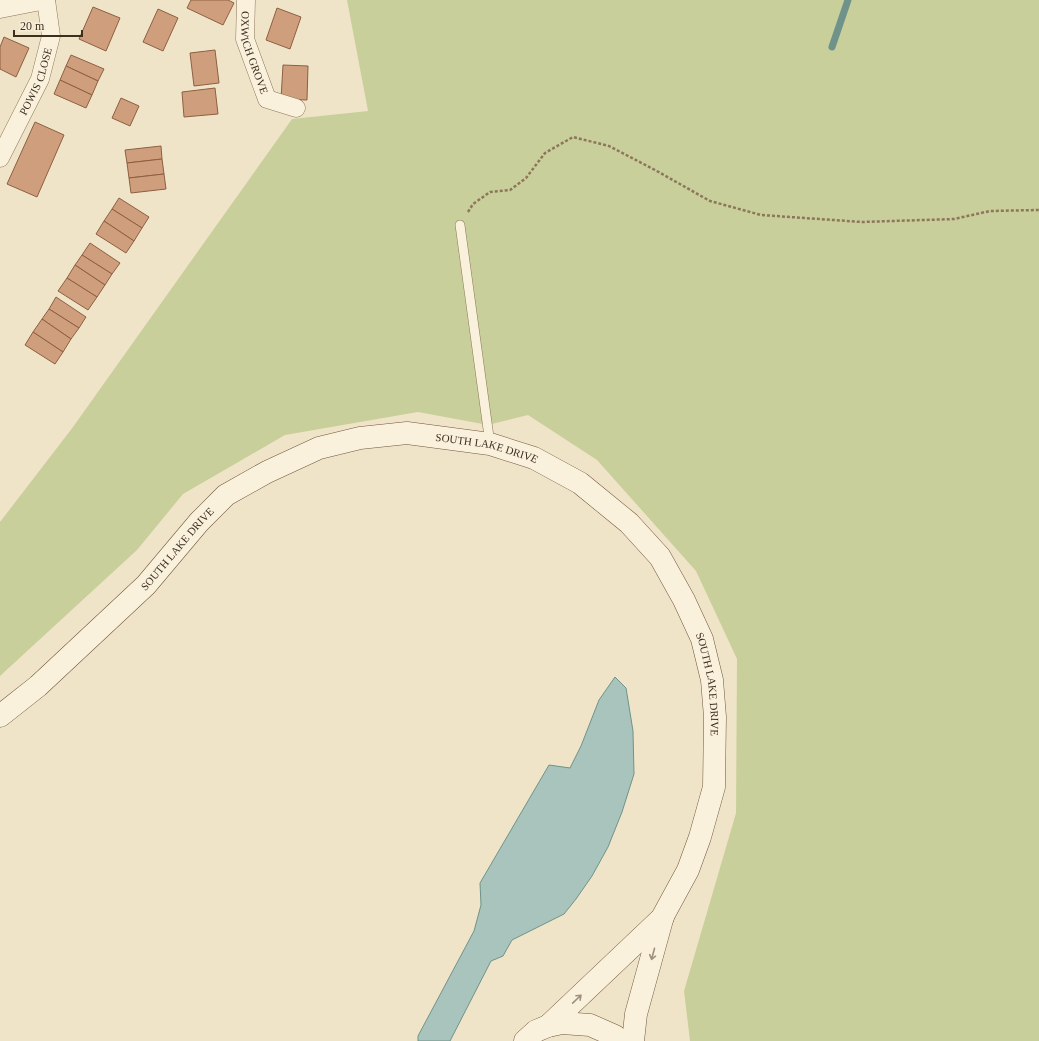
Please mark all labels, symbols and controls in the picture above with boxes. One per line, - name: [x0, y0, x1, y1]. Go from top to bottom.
- street label: OXWICH GROVE: [239, 11, 271, 96]
- scale bar: [14, 12, 82, 38]
- text: 20 m: [20, 19, 45, 33]
- street label: POWIS CLOSE: [17, 46, 54, 117]
- street label: SOUTH LAKE DRIVE: [435, 431, 541, 465]
- street label: SOUTH LAKE DRIVE: [138, 505, 216, 593]
- street label: SOUTH LAKE DRIVE: [694, 630, 721, 736]
- one-way arrow: [649, 947, 656, 960]
- one-way arrow: [571, 995, 581, 1004]

